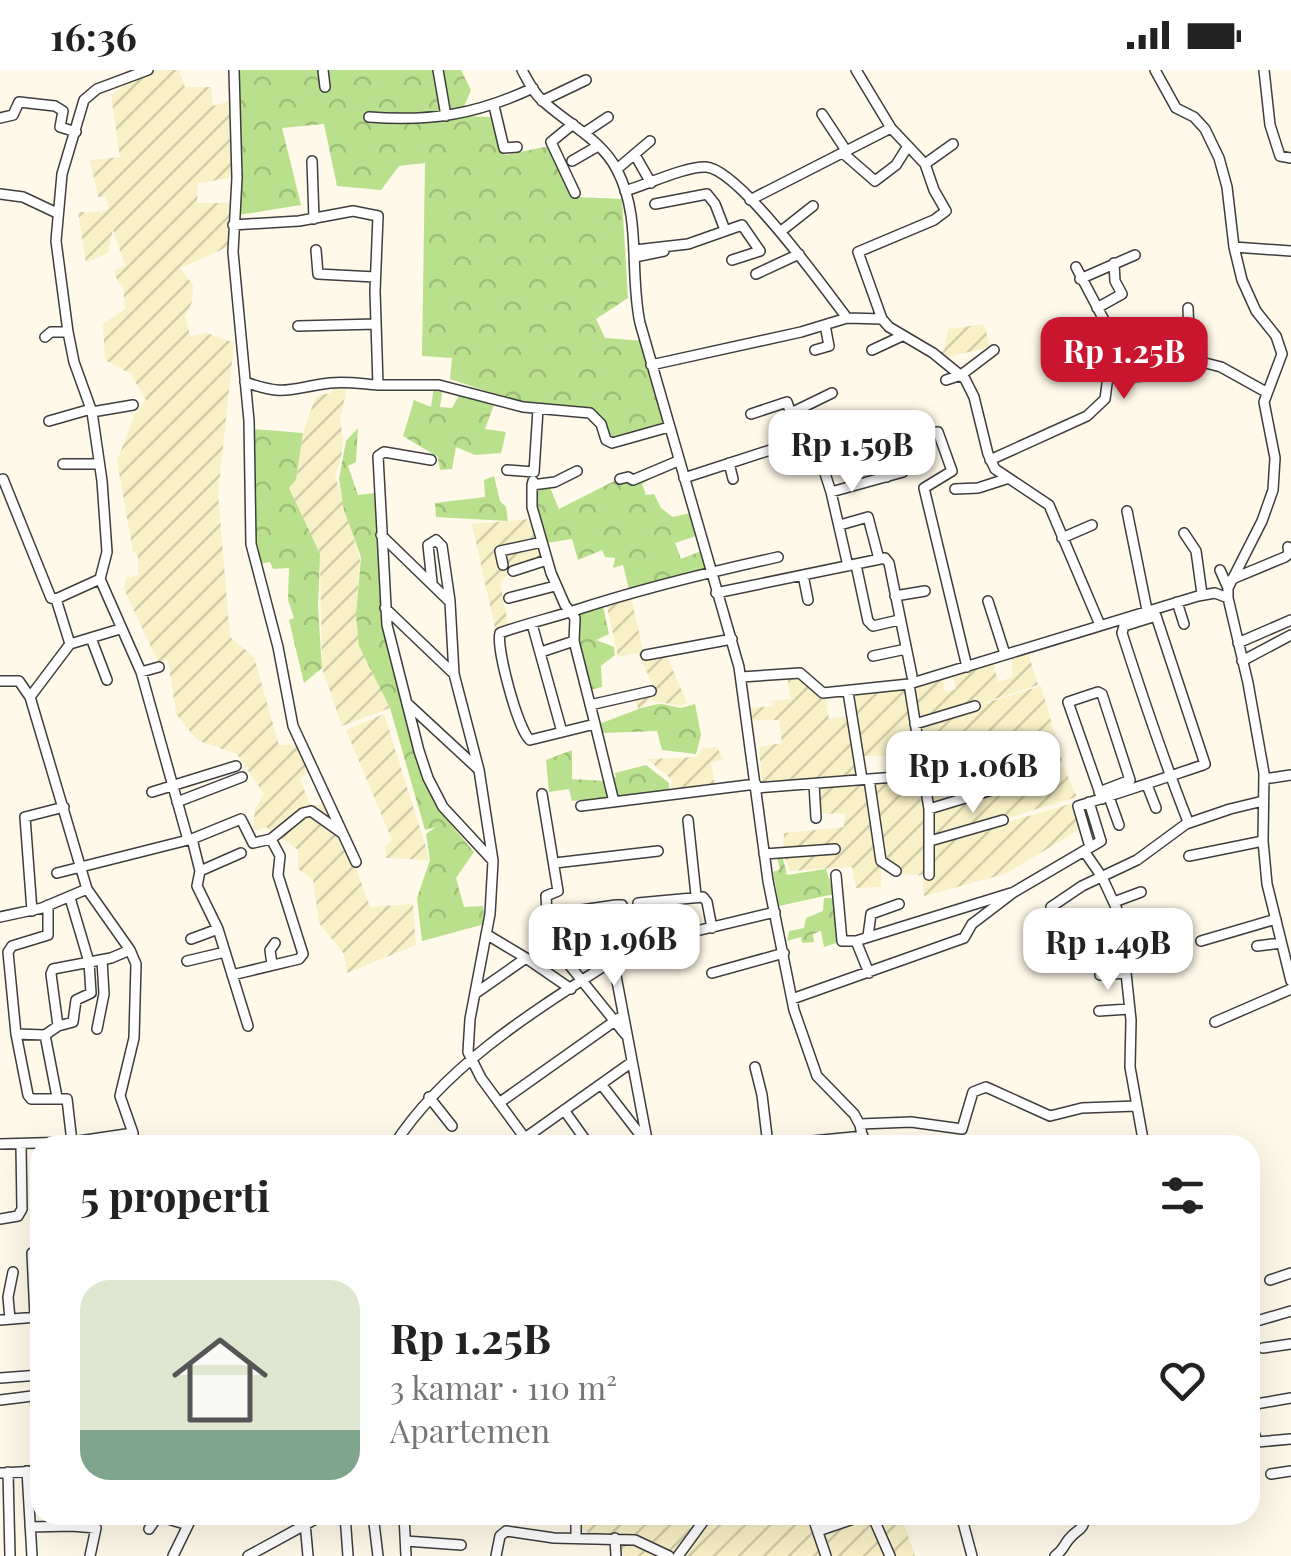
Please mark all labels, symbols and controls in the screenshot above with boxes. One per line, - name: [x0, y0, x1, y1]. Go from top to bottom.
- text: 16:36: [50, 10, 137, 61]
- pin: Rp 1.25B: [1021, 317, 1227, 402]
- text: Rp 1.25B: [1063, 328, 1185, 371]
- pin: Rp 1.59B: [749, 410, 955, 495]
- text: Rp 1.59B: [790, 421, 914, 464]
- pin: Rp 1.06B: [870, 731, 1076, 816]
- text: Rp 1.06B: [908, 742, 1038, 785]
- pin: Rp 1.96B: [511, 904, 717, 989]
- pin: Rp 1.49B: [1005, 908, 1211, 993]
- text: Rp 1.96B: [551, 915, 677, 958]
- text: Rp 1.49B: [1045, 919, 1171, 962]
- text: 5 properti: [80, 1167, 270, 1223]
- icon: filters: [1155, 1168, 1210, 1223]
- text: Rp 1.25B: [390, 1309, 551, 1365]
- icon: home: [160, 1320, 280, 1440]
- icon: heart: [1155, 1353, 1210, 1408]
- text: 3 kamar · 110 m²: [390, 1365, 617, 1408]
- text: Apartemen: [390, 1408, 550, 1451]

